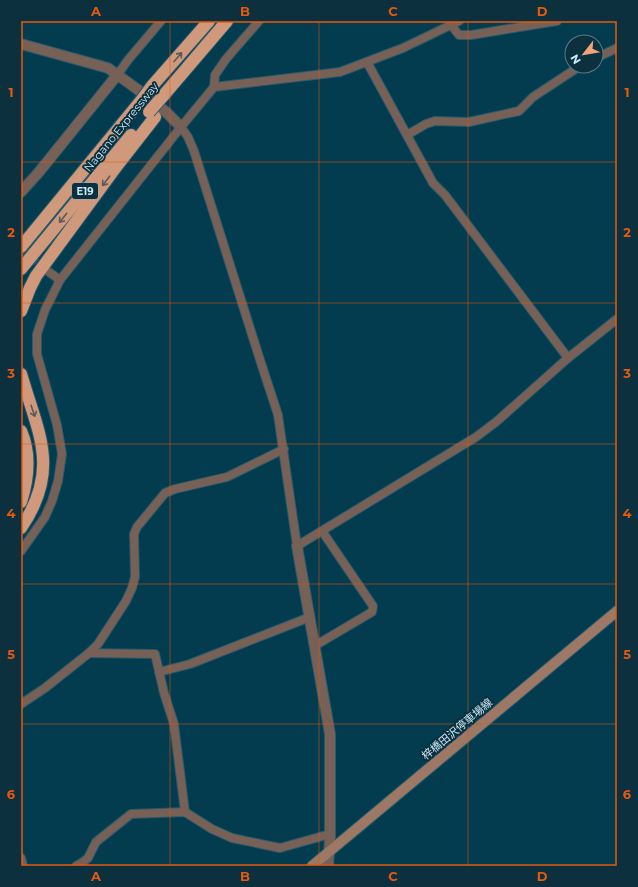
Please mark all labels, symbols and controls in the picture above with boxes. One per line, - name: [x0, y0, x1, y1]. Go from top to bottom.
- text: A: [90, 3, 102, 19]
- text: B: [240, 3, 250, 19]
- text: C: [388, 3, 398, 19]
- text: D: [537, 3, 548, 19]
- north arrow: [564, 34, 604, 74]
- one-way arrow: [173, 52, 182, 62]
- text: N: [567, 52, 584, 67]
- street label: Nagano Expressway: [81, 80, 161, 174]
- text: 1: [8, 84, 14, 100]
- text: 1: [624, 84, 630, 100]
- one-way arrow: [102, 175, 110, 186]
- road number: E19: [72, 183, 98, 199]
- one-way arrow: [58, 213, 67, 224]
- text: 2: [7, 224, 15, 240]
- text: 2: [623, 224, 631, 240]
- text: 3: [6, 365, 15, 381]
- text: 3: [622, 365, 631, 381]
- one-way arrow: [30, 404, 38, 416]
- text: 4: [7, 505, 16, 521]
- text: 4: [623, 505, 632, 521]
- text: 5: [7, 646, 15, 662]
- text: 5: [623, 646, 631, 662]
- street label: 梓橋田沢停車場線: [419, 695, 495, 763]
- text: 6: [7, 786, 16, 802]
- text: 6: [623, 786, 632, 802]
- text: A: [90, 868, 102, 884]
- text: B: [240, 868, 250, 884]
- text: C: [388, 868, 398, 884]
- text: D: [537, 868, 548, 884]

